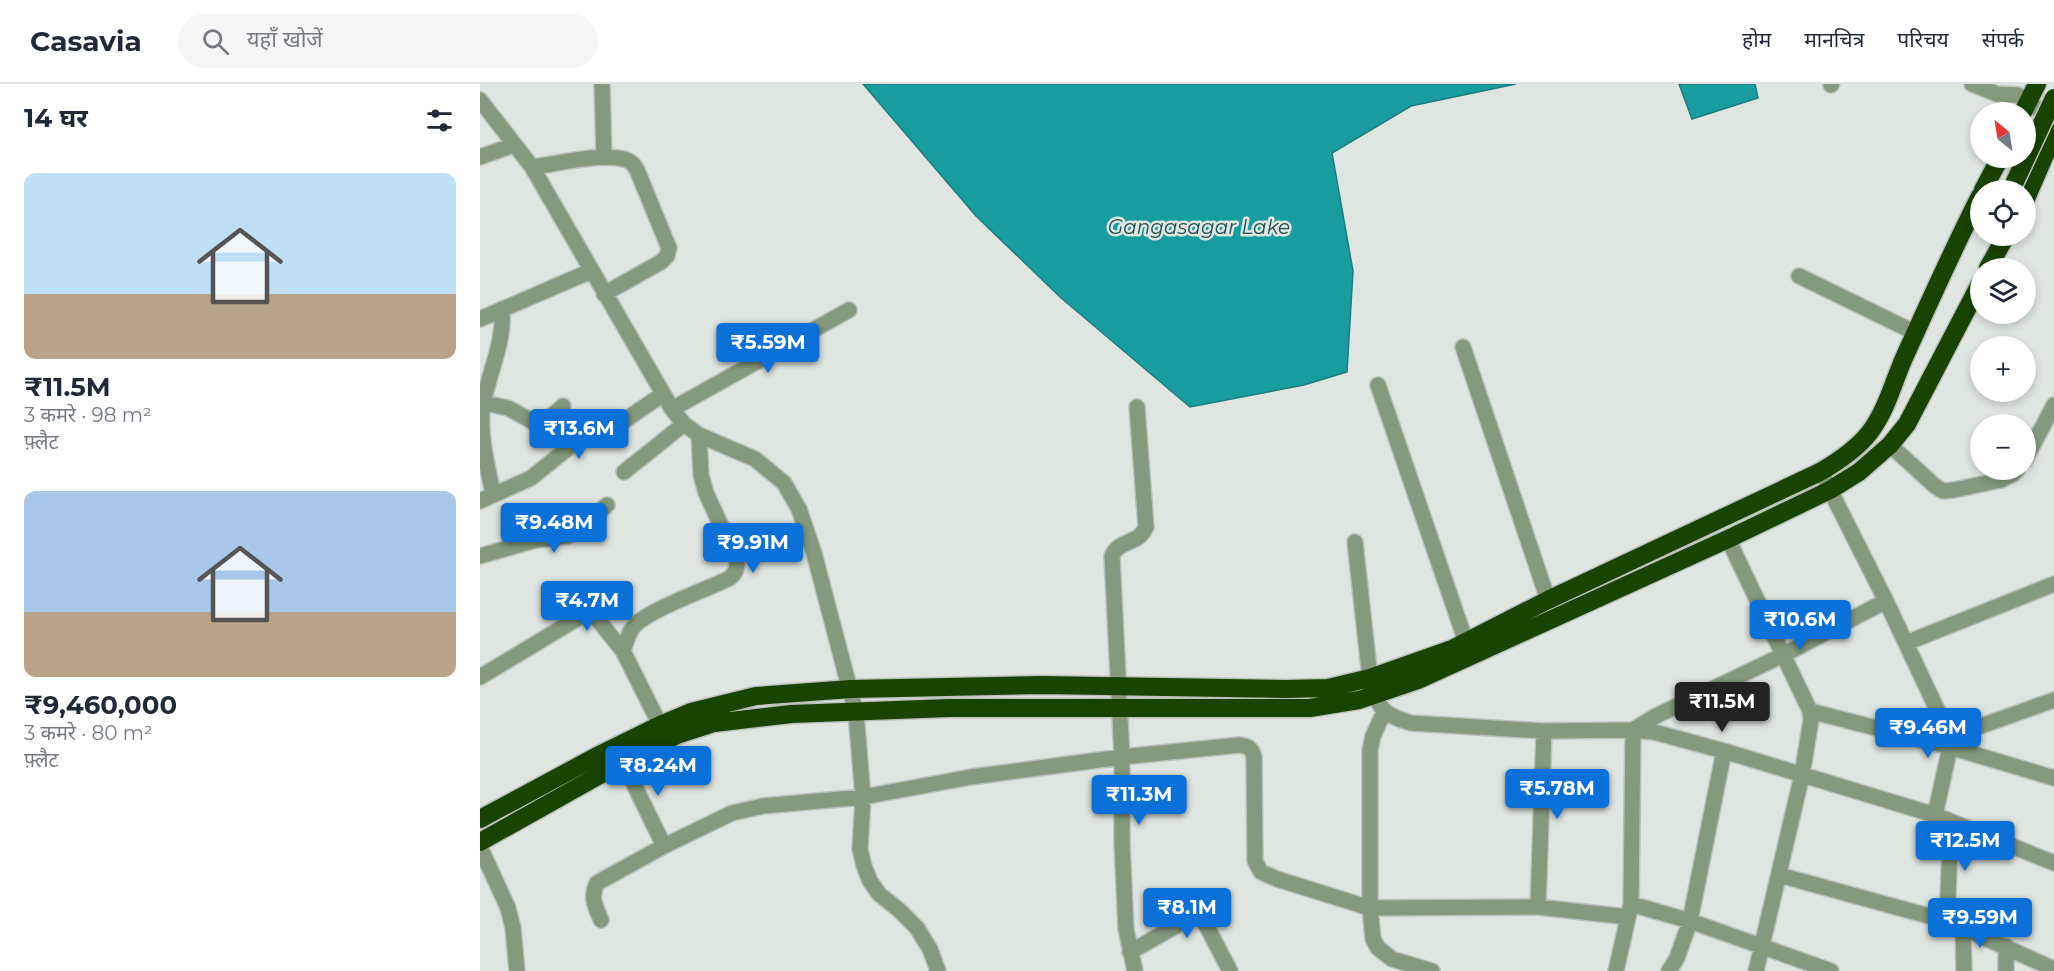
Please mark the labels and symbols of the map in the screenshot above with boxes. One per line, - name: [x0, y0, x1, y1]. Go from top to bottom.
- north arrow: [1970, 102, 2036, 168]
- water label: Gangasagar Lake: [1108, 215, 1290, 239]
- pin: ₹5.59M: [719, 323, 817, 374]
- pin: ₹13.6M: [530, 409, 628, 460]
- pin: ₹9.48M: [505, 503, 603, 554]
- pin: ₹9.91M: [704, 523, 802, 574]
- pin: ₹4.7M: [545, 581, 629, 632]
- pin: ₹10.6M: [1751, 600, 1849, 651]
- pin: ₹11.5M: [1673, 682, 1771, 733]
- pin: ₹9.46M: [1879, 708, 1977, 759]
- pin: ₹8.24M: [609, 746, 707, 797]
- pin: ₹5.78M: [1508, 769, 1606, 820]
- pin: ₹11.3M: [1090, 775, 1188, 826]
- pin: ₹12.5M: [1916, 821, 2014, 872]
- pin: ₹8.1M: [1145, 888, 1229, 939]
- pin: ₹9.59M: [1931, 898, 2029, 949]

